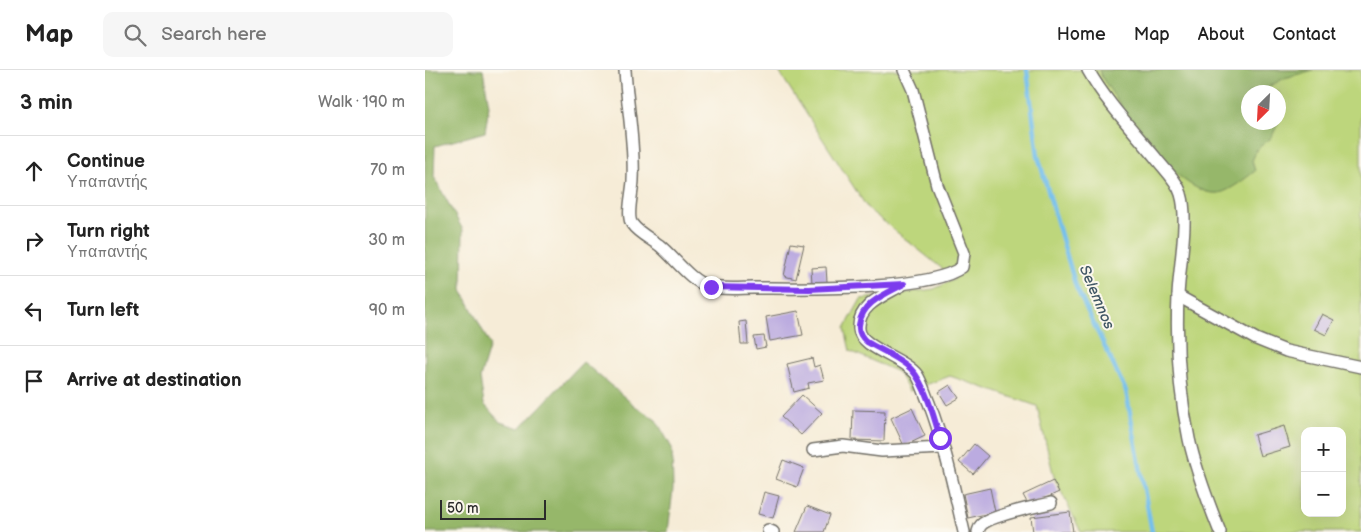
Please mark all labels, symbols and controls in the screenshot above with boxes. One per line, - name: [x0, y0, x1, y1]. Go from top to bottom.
- search box: [103, 12, 453, 57]
- text: Map: [25, 20, 73, 49]
- icon: search: [121, 21, 149, 49]
- text: Search here: [161, 23, 267, 46]
- text: Home: [1057, 24, 1106, 45]
- text: Map: [1134, 24, 1170, 45]
- text: About: [1198, 24, 1245, 45]
- text: Contact: [1273, 24, 1336, 45]
- north arrow: [1241, 85, 1286, 130]
- text: 3 min: [20, 90, 73, 115]
- text: Walk · 190 m: [318, 93, 405, 112]
- text: Continue: [67, 150, 145, 173]
- icon: ahead: [20, 157, 48, 185]
- text: 70 m: [370, 161, 405, 180]
- text: Υπαπαντής: [67, 173, 148, 192]
- text: Turn right: [67, 220, 150, 243]
- icon: right: [20, 227, 48, 255]
- text: 30 m: [368, 231, 405, 250]
- text: Υπαπαντής: [67, 243, 148, 262]
- water label: Selemnos: [1075, 262, 1119, 333]
- route end: [700, 276, 723, 299]
- icon: left: [20, 297, 48, 325]
- text: Turn left: [67, 299, 139, 322]
- text: 90 m: [369, 301, 405, 320]
- icon: arrive: [20, 367, 48, 395]
- text: Arrive at destination: [67, 369, 242, 392]
- route start: [929, 427, 952, 450]
- map controls: [1301, 427, 1346, 517]
- button: +: [1301, 427, 1346, 472]
- button: −: [1301, 472, 1346, 517]
- scale bar: [440, 497, 546, 520]
- text: 50 m: [447, 500, 479, 517]

